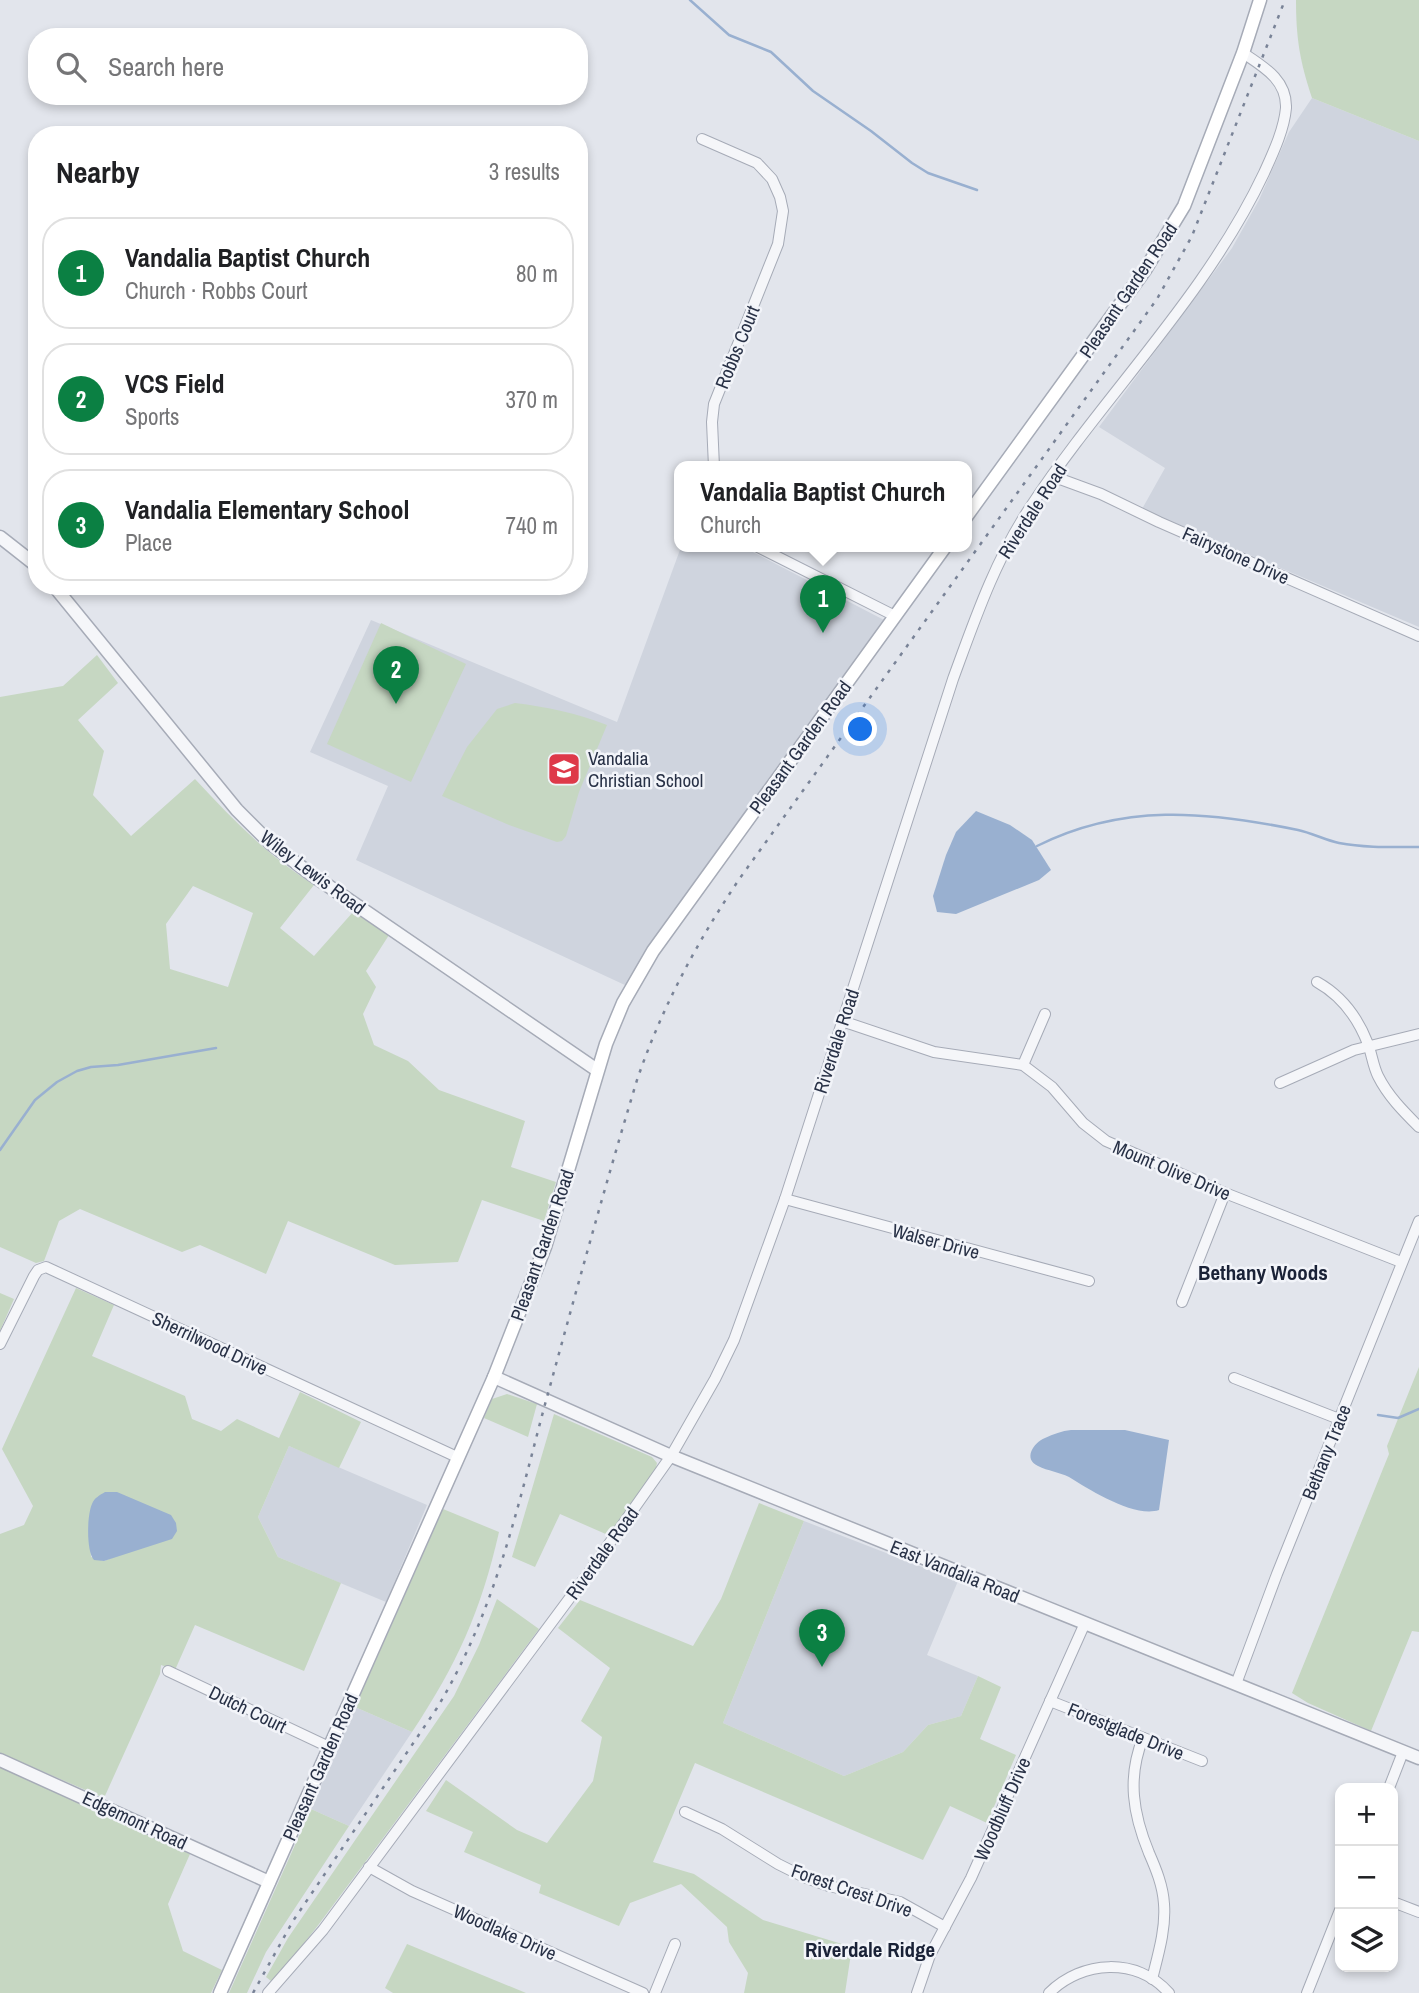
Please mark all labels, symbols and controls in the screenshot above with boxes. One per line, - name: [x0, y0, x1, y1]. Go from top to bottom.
- search box: [28, 28, 588, 105]
- icon: search: [52, 48, 90, 86]
- text: Search here: [108, 49, 224, 84]
- text: Nearby: [56, 152, 139, 192]
- text: 3 results: [489, 156, 560, 187]
- street label: Pleasant Garden Road: [1073, 217, 1183, 363]
- text: Vandalia Baptist Church: [125, 240, 370, 275]
- text: 1: [76, 258, 86, 289]
- text: 80 m: [516, 258, 558, 289]
- text: Church · Robbs Court: [125, 275, 307, 306]
- street label: Robbs Court: [709, 301, 766, 392]
- text: VCS Field: [125, 366, 225, 401]
- text: 2: [76, 384, 86, 415]
- text: 370 m: [506, 384, 558, 415]
- text: Sports: [125, 401, 180, 432]
- street label: Riverdale Road: [992, 459, 1072, 563]
- popup: [674, 461, 972, 552]
- text: Vandalia Baptist Church: [700, 474, 946, 509]
- text: Vandalia Elementary School: [125, 492, 409, 527]
- text: Church: [700, 509, 761, 540]
- text: 3: [76, 510, 86, 541]
- text: 740 m: [506, 510, 558, 541]
- street label: Fairystone Drive: [1178, 520, 1294, 590]
- text: Place: [125, 527, 172, 558]
- pin: 1: [800, 575, 846, 633]
- pin: 2: [373, 646, 419, 704]
- street label: Pleasant Garden Road: [743, 675, 857, 819]
- your location: [843, 712, 877, 746]
- place label: Vandalia Christian School: [588, 745, 703, 793]
- school or university icon: Vandalia Christian School: [545, 750, 583, 788]
- street label: Wiley Lewis Road: [255, 824, 371, 920]
- street label: Riverdale Road: [807, 986, 865, 1096]
- street label: Mount Olive Drive: [1109, 1134, 1235, 1206]
- street label: Pleasant Garden Road: [504, 1166, 580, 1324]
- street label: Walser Drive: [889, 1217, 983, 1265]
- district label: Bethany Woods: [1198, 1258, 1328, 1287]
- street label: Sherrilwood Drive: [148, 1305, 272, 1381]
- street label: Bethany Trace: [1295, 1401, 1357, 1503]
- street label: Riverdale Road: [560, 1502, 644, 1604]
- street label: East Vandalia Road: [886, 1533, 1024, 1609]
- pin: 3: [799, 1609, 845, 1667]
- street label: Dutch Court: [205, 1679, 292, 1739]
- street label: Pleasant Garden Road: [276, 1689, 364, 1845]
- street label: Forestglade Drive: [1064, 1696, 1188, 1766]
- street label: Woodbluff Drive: [968, 1753, 1036, 1865]
- map controls: [1335, 1783, 1398, 1972]
- button: +: [1335, 1783, 1398, 1846]
- street label: Edgemont Road: [78, 1784, 192, 1856]
- button: −: [1335, 1846, 1398, 1909]
- street label: Forest Crest Drive: [788, 1857, 916, 1923]
- street label: Woodlake Drive: [449, 1898, 561, 1966]
- button: layers: [1335, 1909, 1398, 1972]
- district label: Riverdale Ridge: [805, 1935, 935, 1964]

